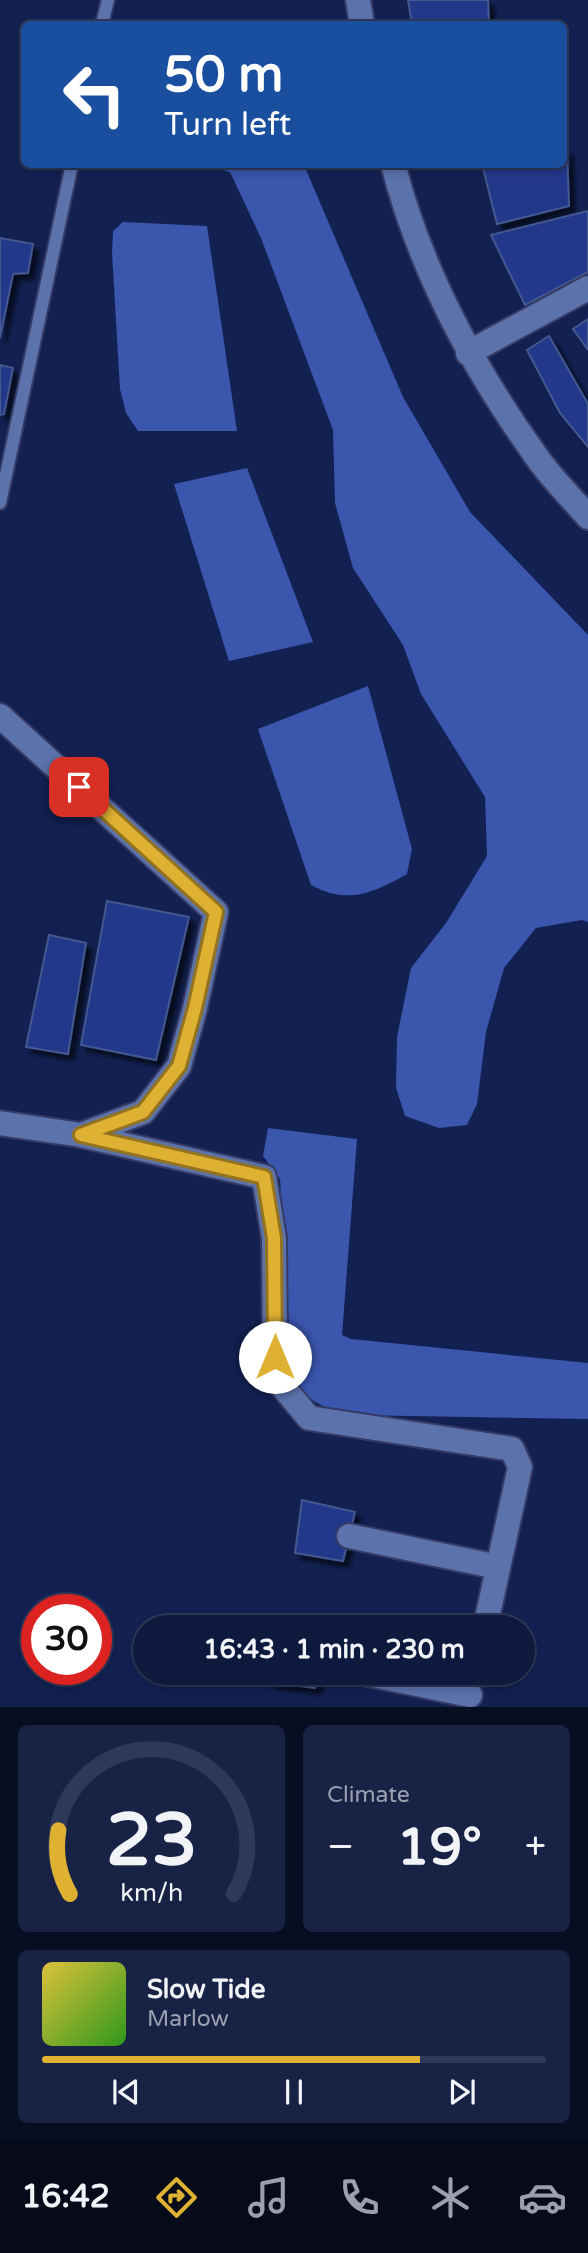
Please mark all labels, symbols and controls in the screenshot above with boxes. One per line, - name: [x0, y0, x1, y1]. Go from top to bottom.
- text: 50 m: [164, 46, 283, 105]
- icon: left: [49, 49, 140, 140]
- text: Turn left: [164, 106, 291, 144]
- pin: [49, 757, 109, 817]
- icon: arrive: [60, 768, 98, 806]
- position arrow: [238, 1320, 312, 1394]
- speed limit sign: 30: [21, 1594, 112, 1685]
- text: 16:43 · 1 min · 230 m: [203, 1634, 465, 1665]
- text: Climate: [327, 1781, 410, 1809]
- text: 23: [106, 1798, 197, 1886]
- text: 19°: [397, 1816, 482, 1879]
- text: −: [327, 1824, 354, 1870]
- text: +: [525, 1824, 546, 1870]
- text: km/h: [120, 1878, 183, 1908]
- text: Slow Tide: [147, 1974, 265, 2005]
- text: Marlow: [147, 2005, 229, 2033]
- icon: previous: [107, 2073, 145, 2111]
- icon: pause: [275, 2073, 313, 2111]
- icon: next: [443, 2073, 481, 2111]
- icon: directions: [152, 2173, 201, 2222]
- icon: music: [244, 2173, 293, 2222]
- icon: phone: [335, 2173, 384, 2222]
- icon: climate: [426, 2173, 475, 2222]
- icon: car: [518, 2173, 567, 2222]
- text: 16:42: [21, 2178, 110, 2216]

